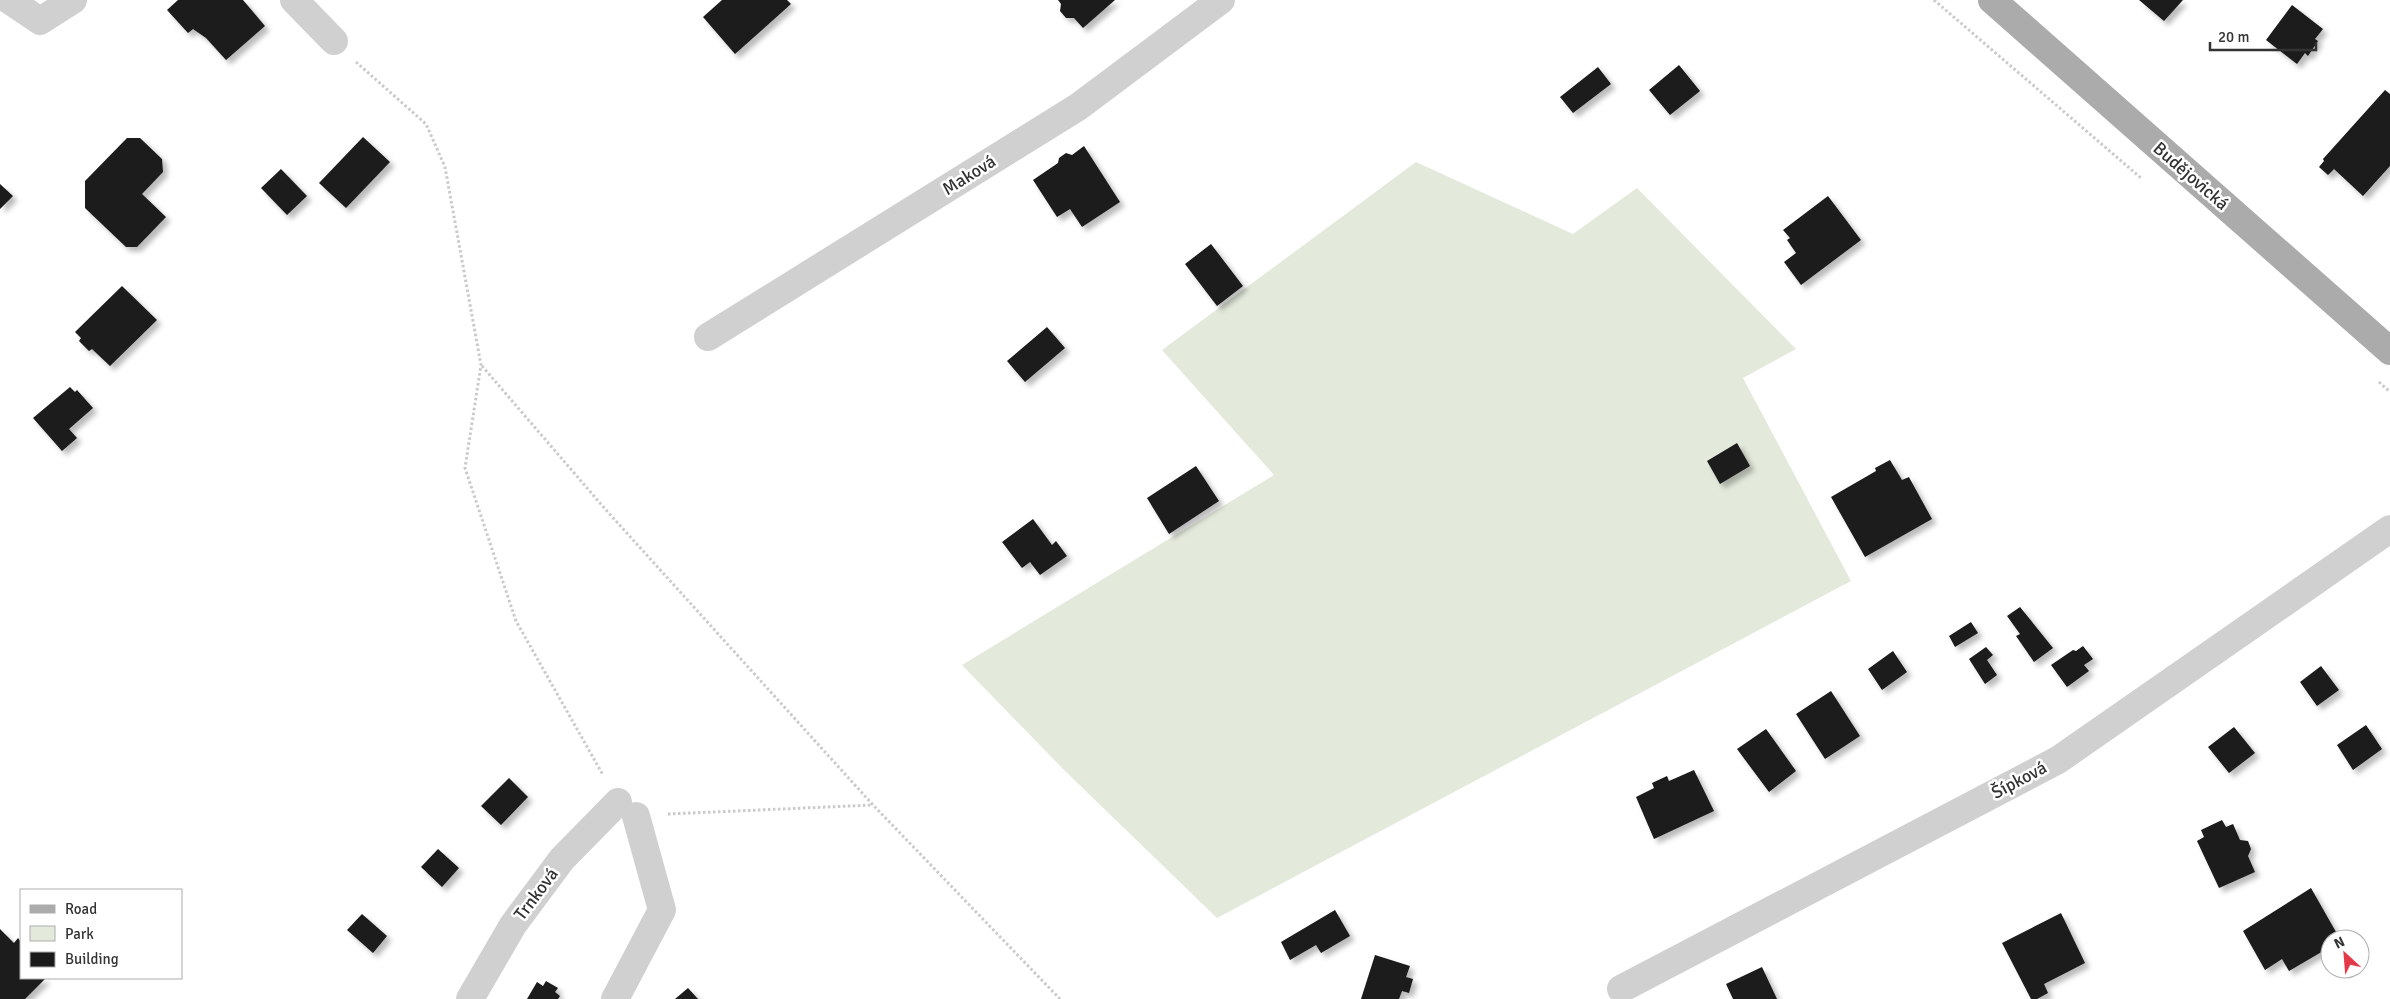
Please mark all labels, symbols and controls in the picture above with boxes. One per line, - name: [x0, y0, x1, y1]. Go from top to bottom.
- scale bar: [2210, 20, 2316, 52]
- text: 20 m: [2218, 28, 2249, 46]
- street label: Budějovická: [2149, 137, 2233, 215]
- street label: Maková: [938, 150, 1000, 200]
- street label: Šípková: [1988, 756, 2050, 804]
- street label: Trnková: [509, 864, 563, 924]
- legend: [20, 889, 182, 979]
- text: Road: [65, 900, 97, 918]
- text: Park: [65, 925, 94, 943]
- north arrow: [2320, 929, 2370, 979]
- text: N: [2331, 933, 2348, 953]
- text: Building: [65, 950, 119, 968]

